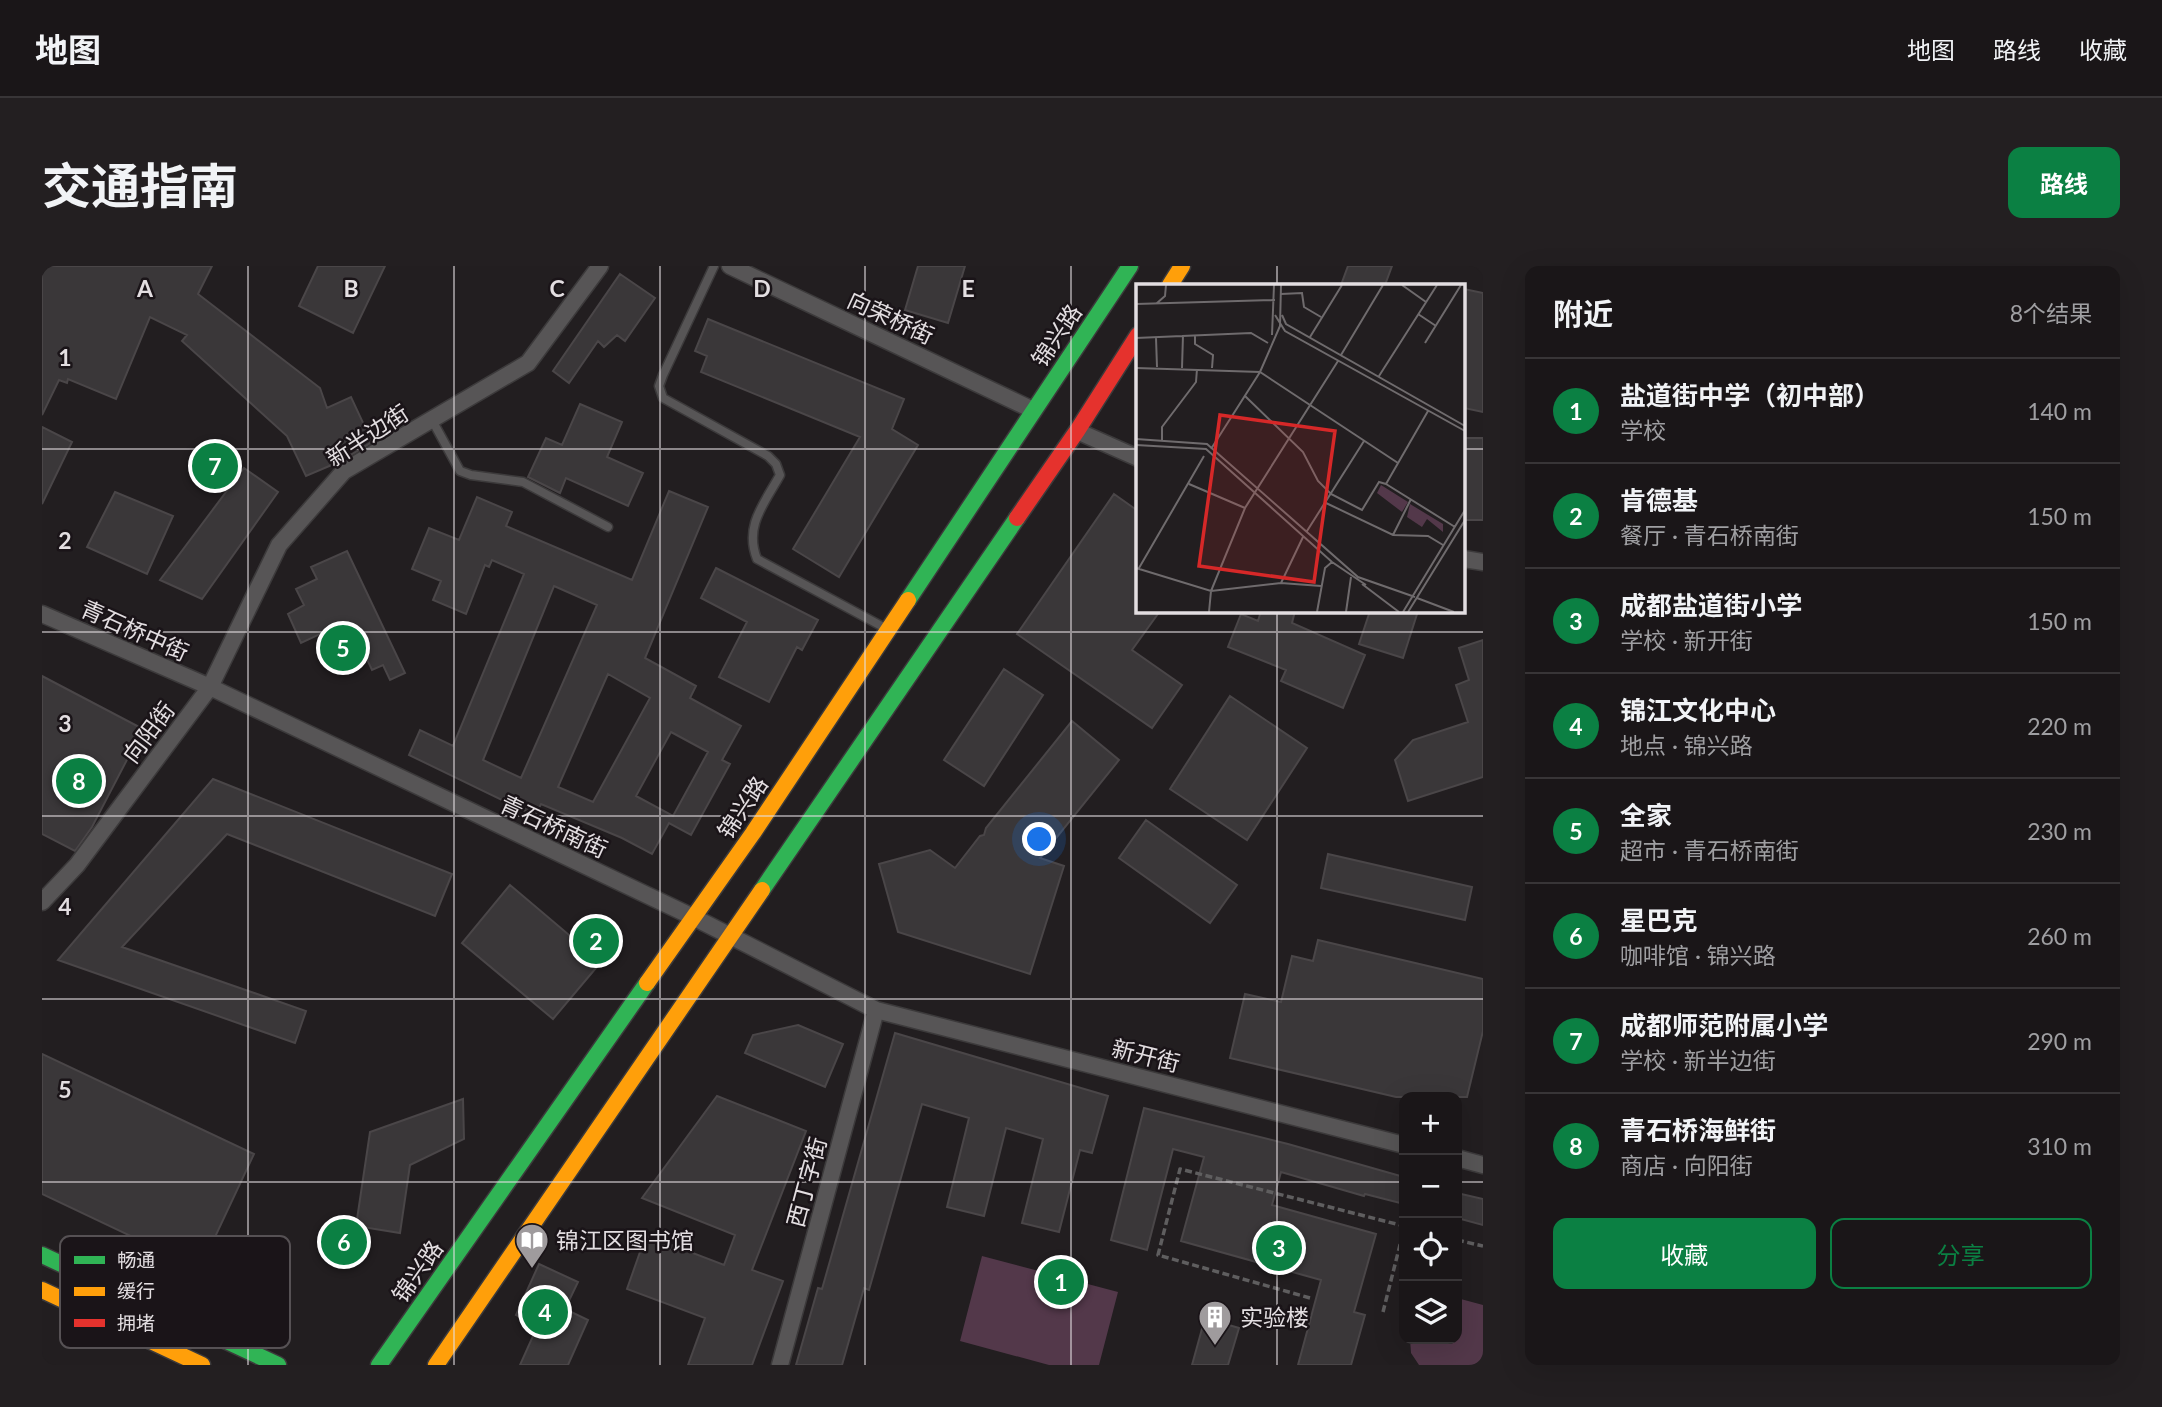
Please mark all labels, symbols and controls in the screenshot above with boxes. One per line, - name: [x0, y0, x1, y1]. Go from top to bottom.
- text: 地图: [35, 29, 101, 69]
- text: 地图: [1907, 35, 1955, 64]
- text: 路线: [1993, 35, 2041, 64]
- text: 收藏: [2079, 35, 2127, 64]
- button: 路线: [2008, 147, 2120, 218]
- text: 交通指南: [42, 156, 238, 214]
- text: A: [136, 274, 154, 302]
- text: B: [343, 274, 359, 302]
- text: C: [549, 274, 565, 302]
- text: D: [753, 274, 771, 302]
- text: E: [961, 274, 975, 302]
- inset map: [1136, 284, 1465, 612]
- street label: 向荣桥街: [843, 285, 939, 349]
- text: 附近: [1553, 295, 1613, 331]
- street label: 锦兴路: [1025, 299, 1087, 371]
- text: 8个结果: [2010, 299, 2092, 327]
- text: 1: [58, 343, 72, 371]
- text: 盐道街中学（初中部）: [1620, 379, 1880, 411]
- text: 1: [1569, 397, 1583, 425]
- text: 140 m: [2027, 397, 2092, 425]
- street label: 新半边街: [321, 398, 413, 472]
- text: 学校: [1620, 416, 1666, 444]
- pin: 7: [192, 440, 238, 492]
- text: 肯德基: [1620, 484, 1698, 516]
- text: 2: [1569, 502, 1583, 530]
- text: 150 m: [2027, 502, 2092, 530]
- text: 餐厅 · 青石桥南街: [1620, 521, 1799, 549]
- text: 2: [58, 526, 72, 554]
- text: 成都盐道街小学: [1620, 589, 1802, 621]
- street label: 青石桥中街: [77, 594, 193, 666]
- text: 3: [1569, 607, 1583, 635]
- text: 150 m: [2027, 607, 2092, 635]
- pin: 5: [320, 622, 366, 674]
- text: 学校 · 新开街: [1620, 626, 1753, 654]
- text: 锦江文化中心: [1620, 694, 1776, 726]
- street label: 向阳街: [116, 696, 180, 768]
- text: 3: [58, 709, 72, 737]
- text: 4: [1569, 712, 1583, 740]
- text: 220 m: [2027, 712, 2092, 740]
- text: 地点 · 锦兴路: [1620, 731, 1753, 759]
- pin: 8: [56, 755, 102, 807]
- street label: 锦兴路: [711, 771, 773, 843]
- street label: 青石桥南街: [496, 789, 612, 863]
- text: 全家: [1620, 799, 1672, 831]
- text: 5: [1569, 817, 1583, 845]
- text: 230 m: [2027, 817, 2092, 845]
- your location: [1022, 822, 1056, 856]
- text: 超市 · 青石桥南街: [1620, 836, 1799, 864]
- text: 4: [58, 892, 72, 920]
- text: 星巴克: [1620, 904, 1698, 936]
- pin: 2: [573, 915, 619, 967]
- text: 6: [1569, 922, 1583, 950]
- text: 260 m: [2027, 922, 2092, 950]
- text: 咖啡馆 · 锦兴路: [1620, 941, 1776, 969]
- text: 成都师范附属小学: [1620, 1009, 1828, 1041]
- text: 7: [1569, 1027, 1583, 1055]
- text: 290 m: [2027, 1027, 2092, 1055]
- street label: 新开街: [1109, 1033, 1183, 1077]
- text: 学校 · 新半边街: [1620, 1046, 1776, 1074]
- text: 5: [58, 1075, 72, 1103]
- map controls: [1399, 1092, 1462, 1344]
- button: +: [1399, 1092, 1462, 1155]
- text: 青石桥海鲜街: [1620, 1114, 1776, 1146]
- text: 8: [1569, 1132, 1583, 1160]
- text: 310 m: [2027, 1132, 2092, 1160]
- street label: 西丁字街: [781, 1134, 831, 1230]
- text: 商店 · 向阳街: [1620, 1151, 1753, 1179]
- button: −: [1399, 1155, 1462, 1218]
- pin: 6: [321, 1216, 367, 1268]
- button: locate: [1399, 1218, 1462, 1281]
- button: 收藏: [1553, 1218, 1816, 1289]
- button: 分享: [1830, 1218, 2092, 1289]
- library icon: 锦江区图书馆: [513, 1221, 551, 1270]
- pin: 3: [1256, 1222, 1302, 1274]
- place label: 锦江区图书馆: [556, 1226, 694, 1254]
- street label: 锦兴路: [386, 1235, 448, 1307]
- legend: [60, 1236, 290, 1348]
- text: 畅通: [117, 1248, 155, 1271]
- pin: 1: [1038, 1256, 1084, 1308]
- text: 缓行: [117, 1279, 155, 1302]
- button: layers: [1399, 1281, 1462, 1344]
- pin: 4: [522, 1286, 568, 1338]
- building icon: 实验楼: [1196, 1298, 1234, 1347]
- place label: 实验楼: [1240, 1303, 1309, 1331]
- text: 拥堵: [117, 1311, 155, 1334]

